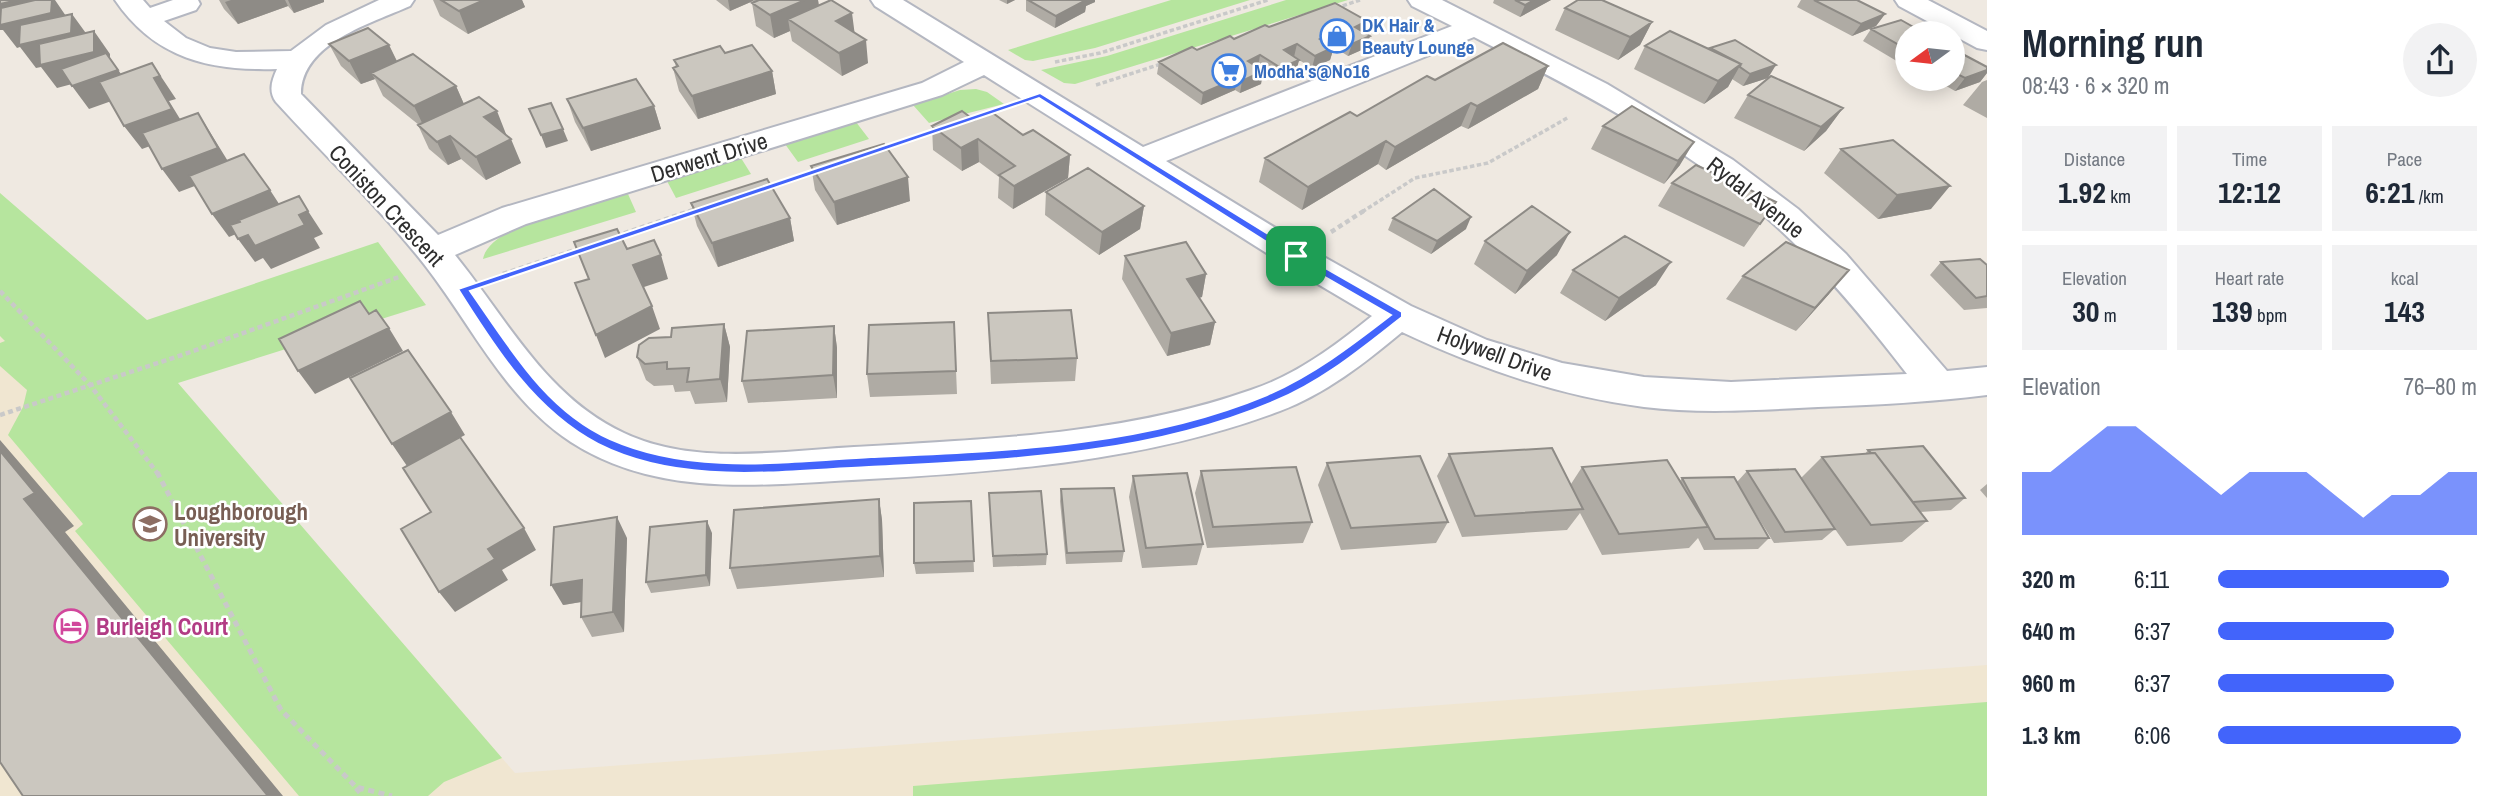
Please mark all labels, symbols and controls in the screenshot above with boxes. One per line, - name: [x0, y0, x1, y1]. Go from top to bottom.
- place label: DK Hair & Beauty Lounge: [1362, 12, 1475, 60]
- shop icon: DK Hair & Beauty Lounge: [1318, 17, 1356, 55]
- text: Morning run: [2022, 18, 2204, 69]
- north arrow: [1895, 21, 1965, 91]
- map controls: [1895, 21, 1965, 91]
- button: share: [2403, 23, 2477, 97]
- supermarket icon: Modha's@No16: [1210, 52, 1248, 90]
- place label: Modha's@No16: [1254, 58, 1370, 84]
- text: 08:43 · 6 × 320 m: [2022, 70, 2169, 101]
- street label: Derwent Drive: [647, 125, 771, 189]
- street label: Coniston Crescent: [322, 137, 452, 273]
- text: Distance: [2064, 146, 2125, 172]
- text: Time: [2232, 146, 2267, 172]
- text: Pace: [2387, 146, 2422, 172]
- street label: Rydal Avenue: [1701, 149, 1811, 245]
- text: 1.92: [2058, 172, 2106, 212]
- text: 12:12: [2218, 172, 2281, 212]
- text: 6:21: [2365, 172, 2414, 212]
- text: km: [2106, 183, 2131, 209]
- text: /km: [2414, 183, 2444, 209]
- pin: [1266, 226, 1326, 286]
- icon: arrive: [1277, 237, 1315, 275]
- text: Elevation: [2062, 265, 2127, 291]
- text: Heart rate: [2215, 265, 2284, 291]
- text: kcal: [2391, 265, 2418, 291]
- text: 30: [2072, 291, 2100, 331]
- text: 139: [2212, 291, 2253, 331]
- text: 143: [2384, 291, 2425, 331]
- text: m: [2100, 302, 2117, 328]
- text: bpm: [2253, 302, 2287, 328]
- street label: Holywell Drive: [1433, 318, 1557, 388]
- text: Elevation: [2022, 371, 2101, 402]
- text: 76–80 m: [2404, 371, 2477, 402]
- place label: Loughborough University: [174, 496, 308, 553]
- school or university icon: Loughborough University: [131, 505, 169, 543]
- text: 320 m: [2022, 564, 2075, 595]
- text: 6:11: [2134, 564, 2169, 595]
- hotel icon: Burleigh Court: [52, 607, 90, 645]
- place label: Burleigh Court: [96, 611, 228, 642]
- text: 640 m: [2022, 616, 2075, 647]
- text: 6:37: [2134, 616, 2171, 647]
- text: 960 m: [2022, 668, 2075, 699]
- text: 6:37: [2134, 668, 2171, 699]
- text: 1.3 km: [2022, 720, 2081, 751]
- text: 6:06: [2134, 720, 2171, 751]

